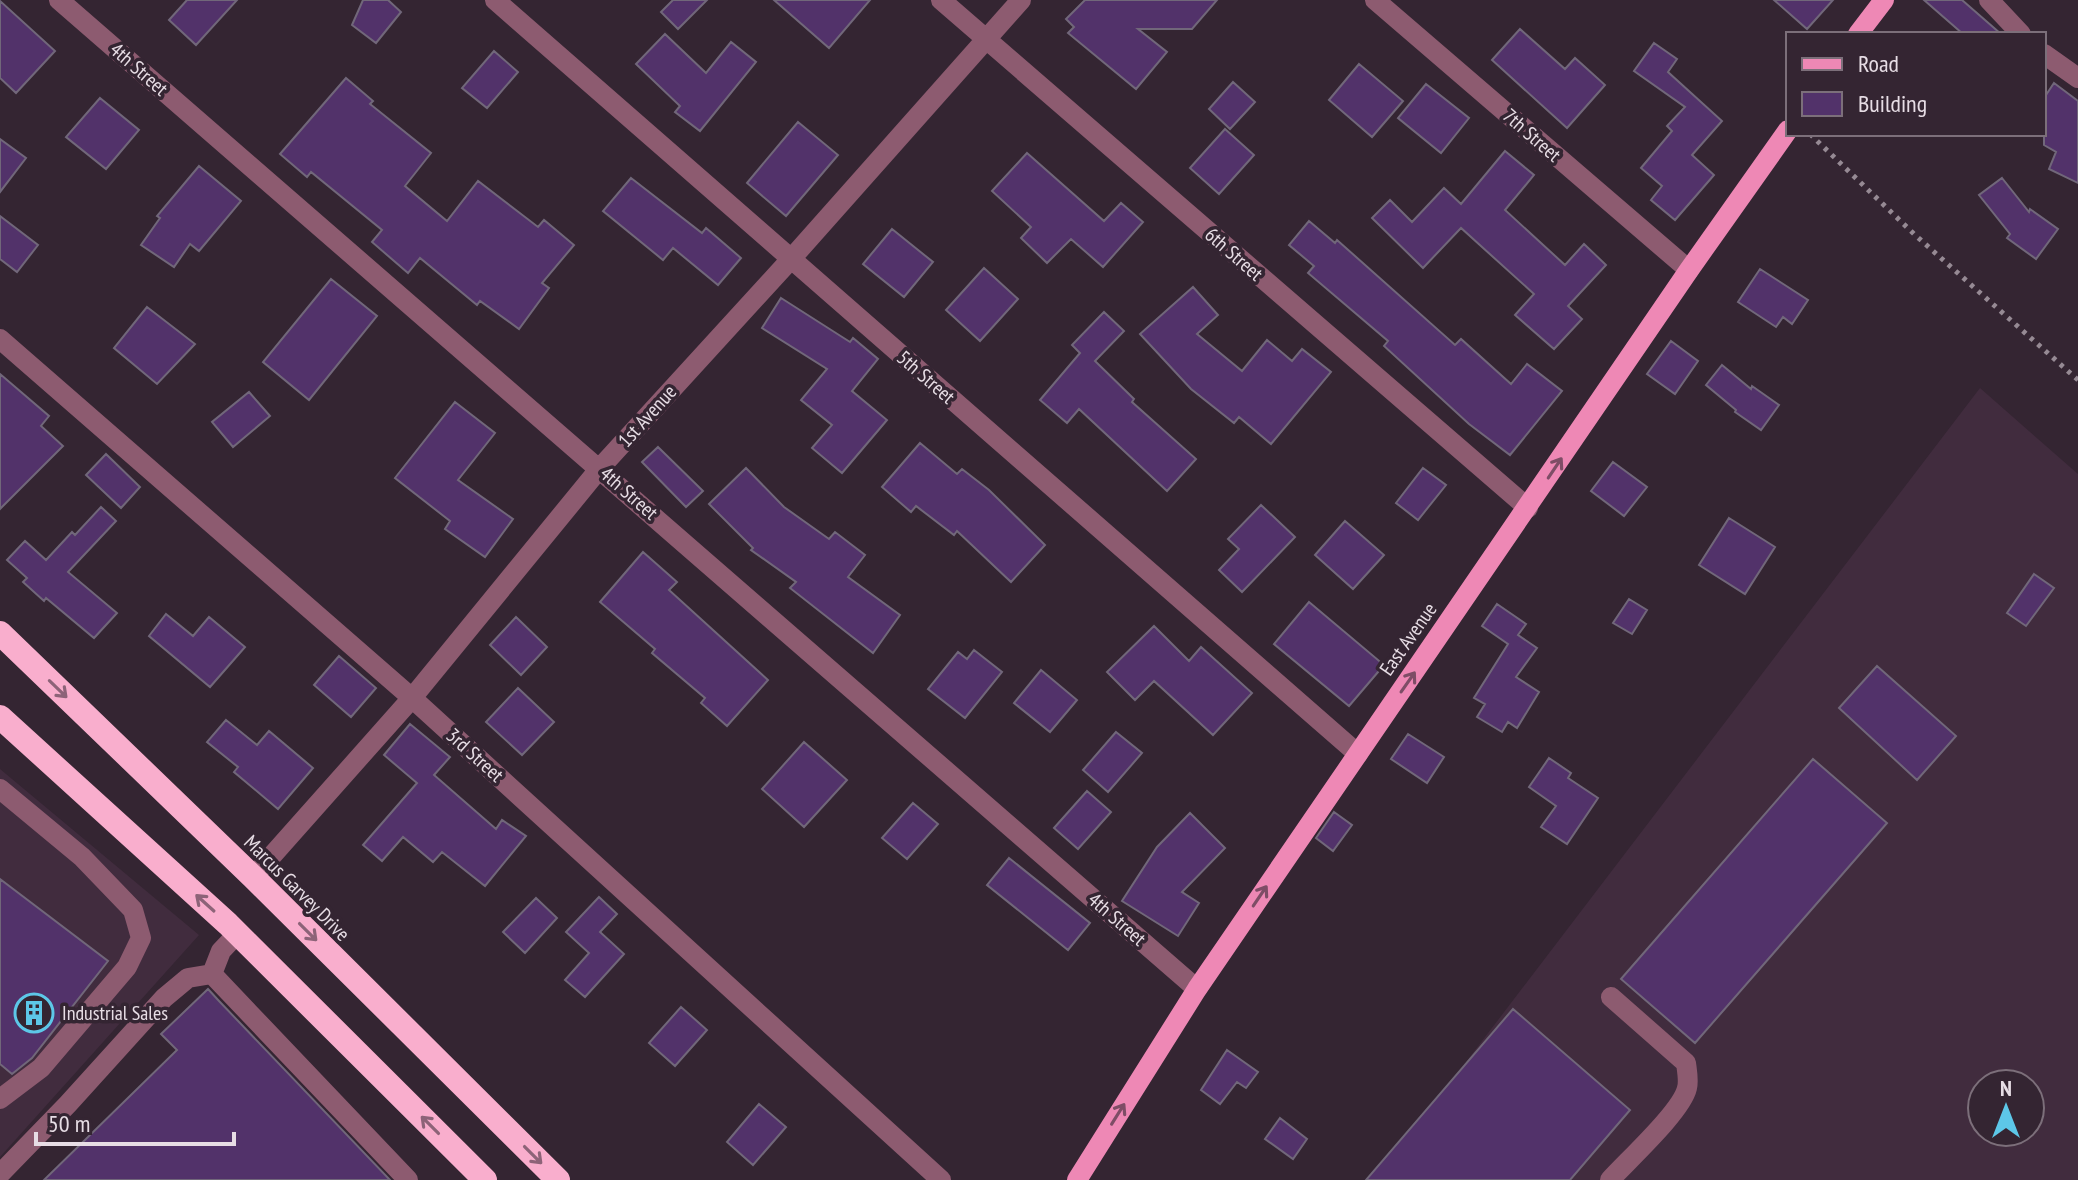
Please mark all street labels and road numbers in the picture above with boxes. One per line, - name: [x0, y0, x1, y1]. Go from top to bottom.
- street label: 4th Street: [104, 37, 174, 102]
- street label: 7th Street: [1498, 103, 1567, 168]
- street label: 6th Street: [1199, 222, 1269, 287]
- street label: 5th Street: [891, 345, 961, 410]
- street label: 1st Avenue: [612, 379, 682, 453]
- street label: 4th Street: [594, 461, 664, 526]
- street label: East Avenue: [1374, 597, 1442, 681]
- street label: 3rd Street: [441, 722, 510, 788]
- street label: Marcus Garvey Drive: [238, 829, 356, 947]
- street label: 4th Street: [1082, 887, 1152, 952]

